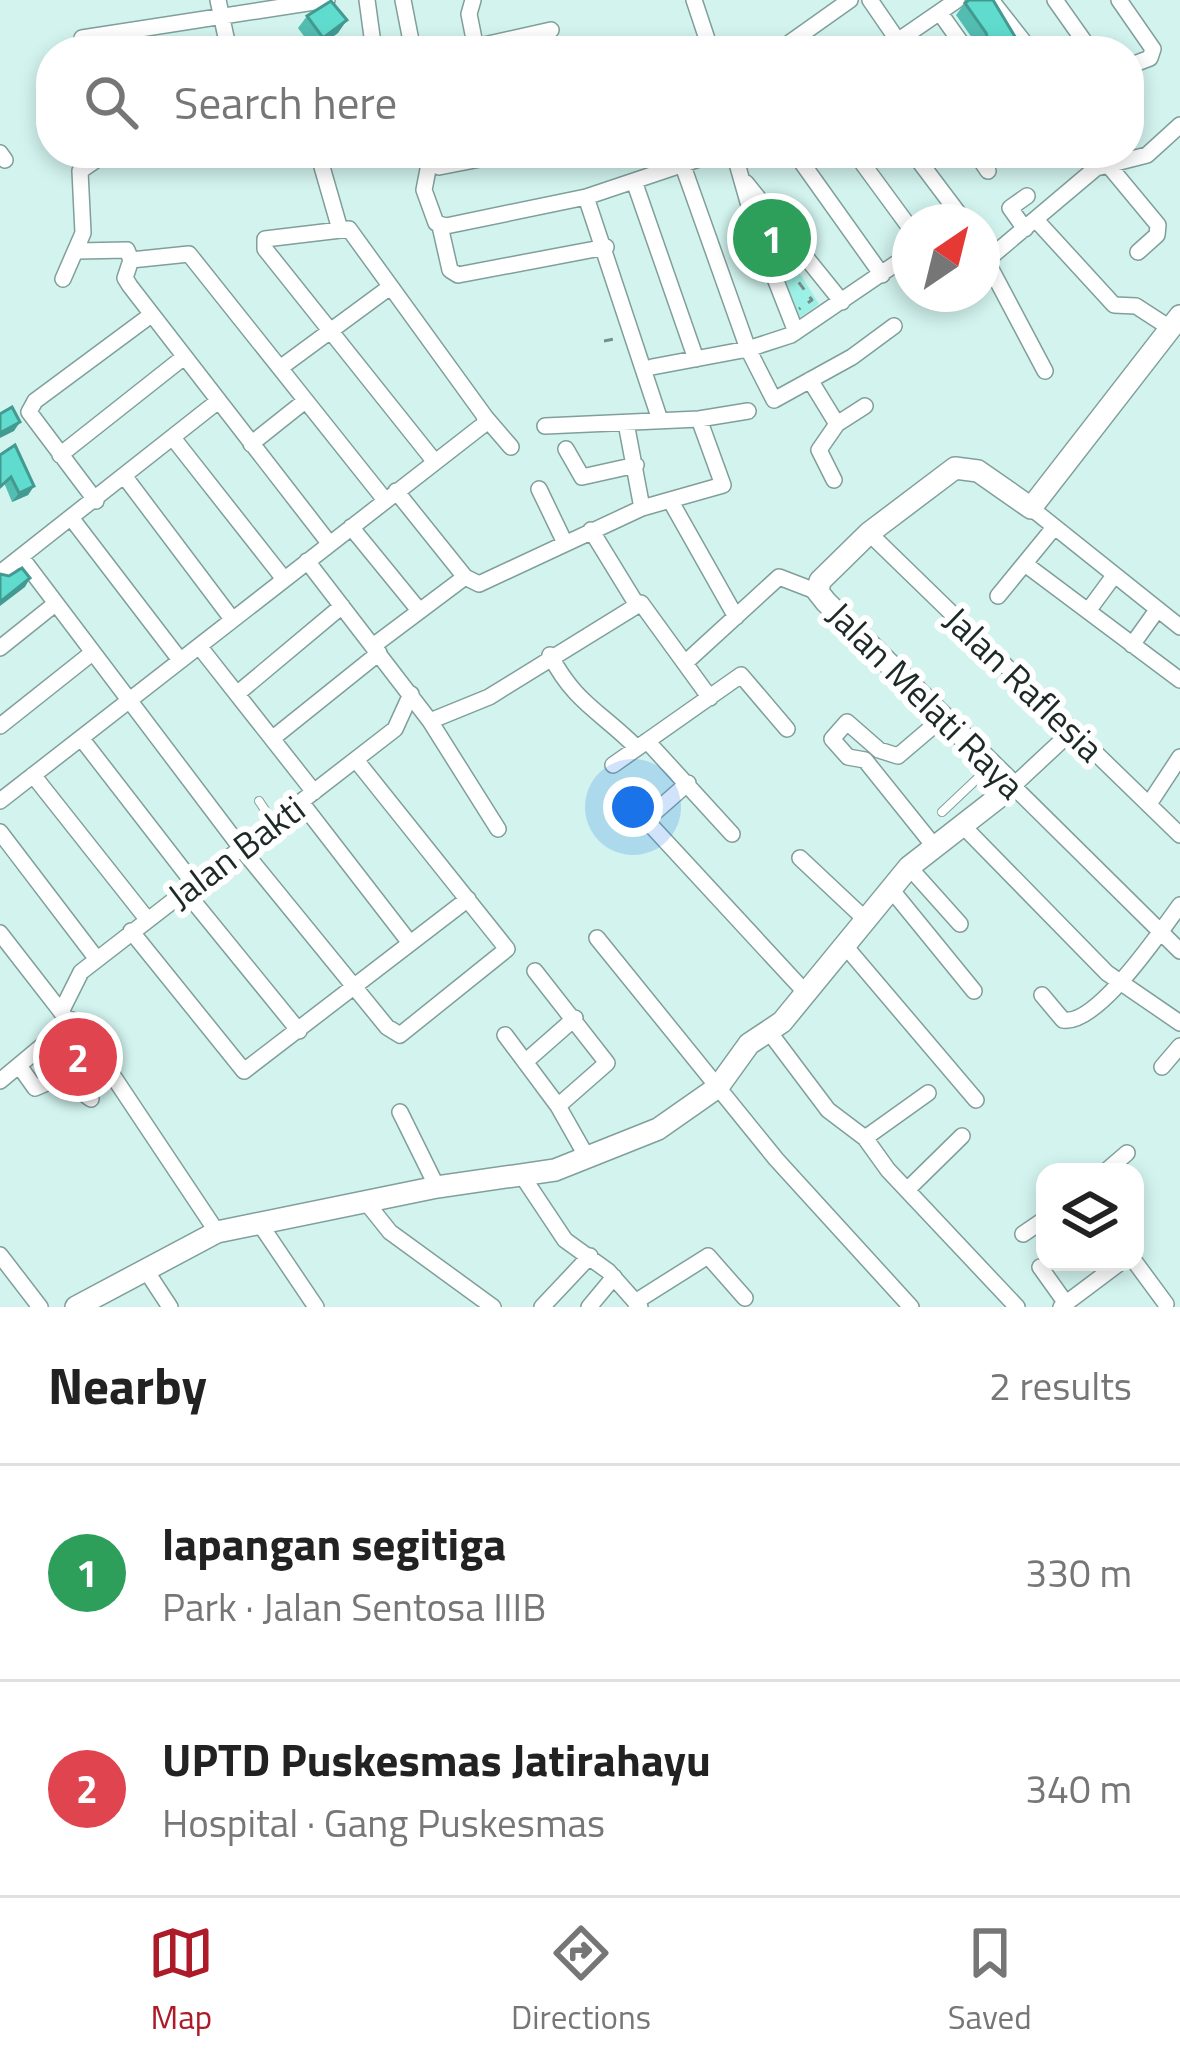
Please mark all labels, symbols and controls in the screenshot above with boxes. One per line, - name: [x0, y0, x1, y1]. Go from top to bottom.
- search box: [36, 36, 1144, 168]
- text: Search here: [174, 68, 397, 136]
- icon: search: [78, 69, 144, 135]
- pin: 1: [733, 193, 811, 283]
- north arrow: [892, 204, 1000, 312]
- street label: Jalan Melati Raya: [815, 588, 1038, 811]
- street label: Jalan Raflesia: [932, 593, 1117, 774]
- your location: [603, 777, 663, 837]
- street label: Jalan Bakti: [155, 781, 316, 922]
- pin: 2: [39, 1012, 117, 1102]
- map controls: [1036, 1163, 1144, 1271]
- button: layers: [1036, 1163, 1144, 1271]
- text: Nearby: [48, 1346, 207, 1424]
- text: 2 results: [989, 1356, 1132, 1415]
- text: lapangan segitiga: [162, 1509, 506, 1577]
- text: 1: [76, 1543, 98, 1602]
- text: 330 m: [1025, 1543, 1132, 1602]
- text: Park · Jalan Sentosa IIIB: [162, 1577, 546, 1636]
- text: UPTD Puskesmas Jatirahayu: [162, 1725, 711, 1793]
- text: 2: [76, 1759, 98, 1818]
- text: 340 m: [1025, 1759, 1132, 1818]
- text: Hospital · Gang Puskesmas: [162, 1793, 605, 1852]
- tab: Map: [148, 1920, 214, 2042]
- tab: Directions: [511, 1920, 651, 2042]
- tab: Saved: [948, 1920, 1032, 2042]

